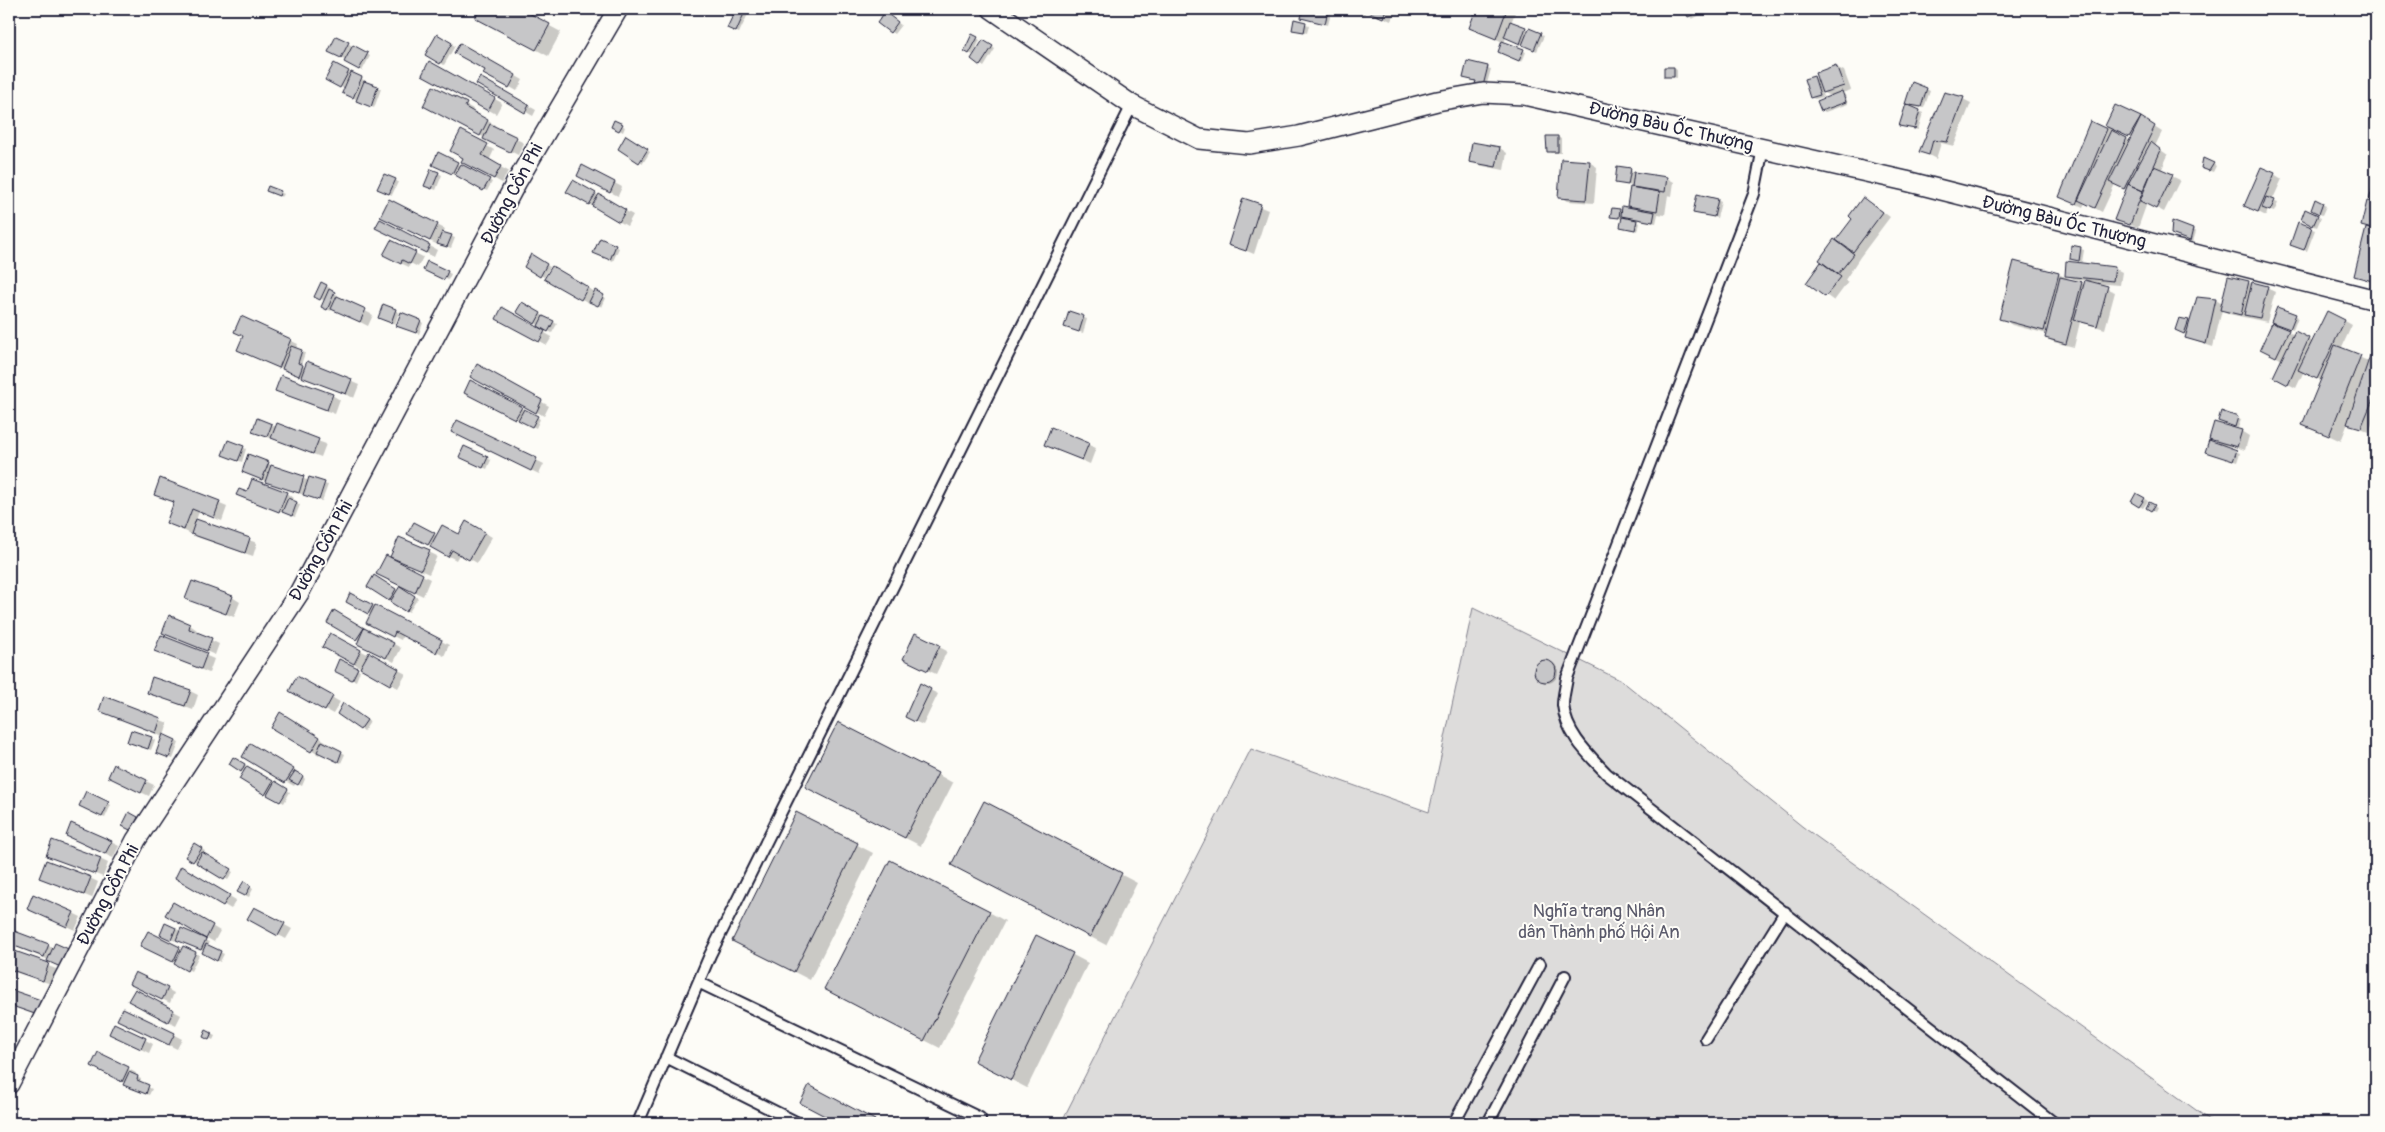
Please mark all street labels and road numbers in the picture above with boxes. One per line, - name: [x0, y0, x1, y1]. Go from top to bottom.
- street label: Đường Bàu Ốc Thượng: [1586, 94, 1756, 157]
- street label: Đường Cồn Phi: [476, 139, 548, 249]
- street label: Đường Bàu Ốc Thượng: [1979, 188, 2149, 254]
- street label: Đường Cồn Phi: [284, 497, 358, 605]
- street label: Đường Cồn Phi: [72, 840, 144, 950]

